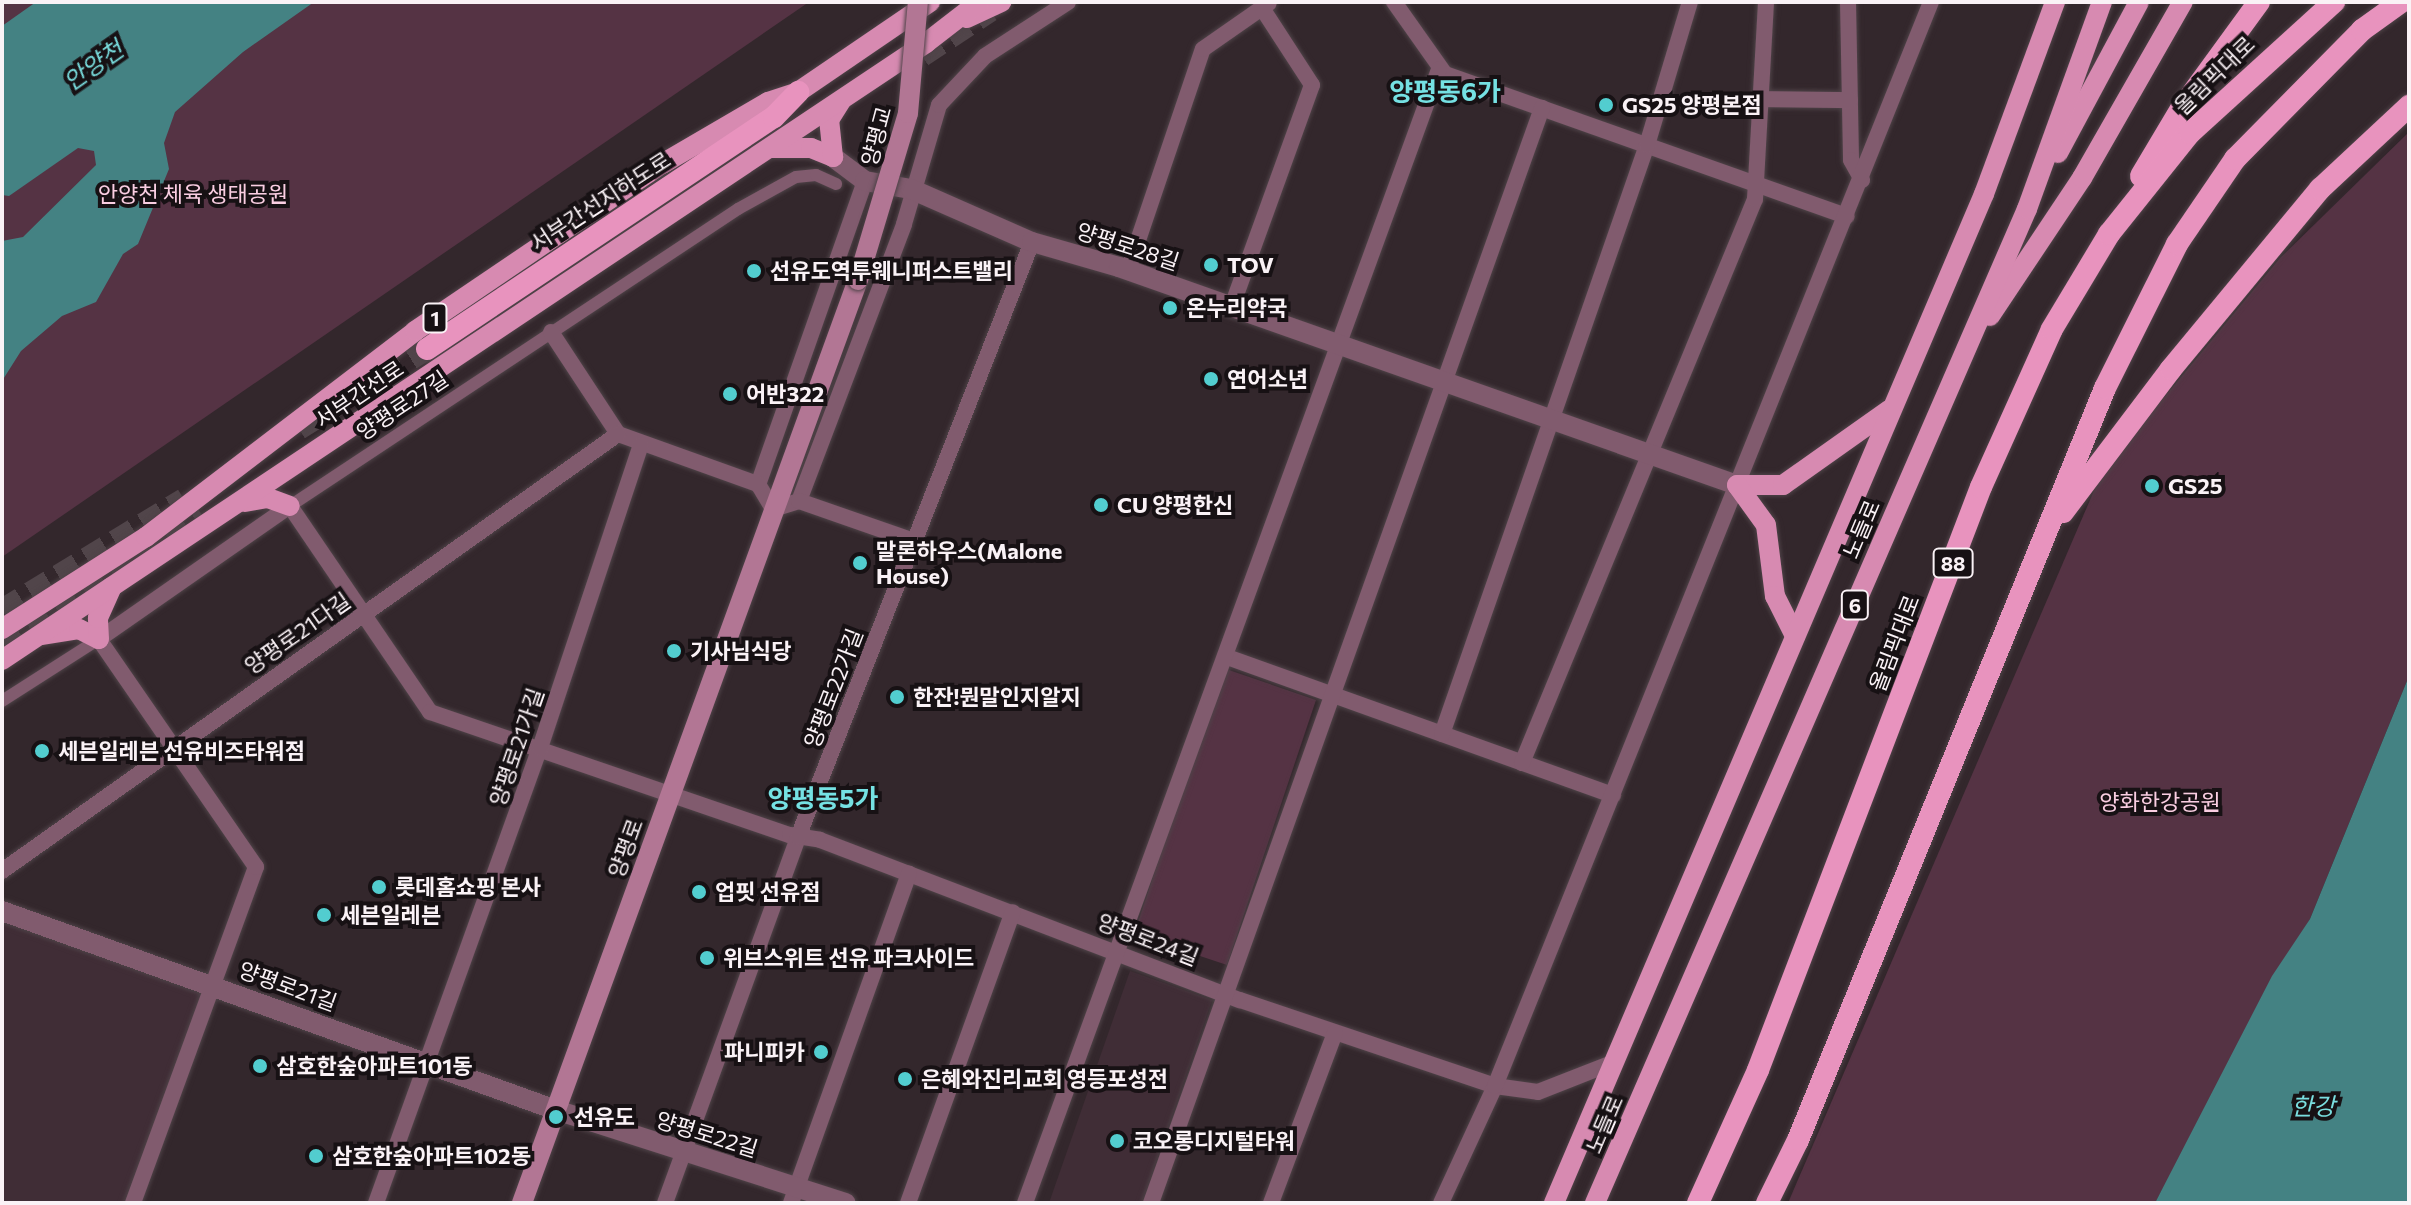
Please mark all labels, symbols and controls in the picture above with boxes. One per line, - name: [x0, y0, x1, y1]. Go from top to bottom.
- street label: 올림픽대로: [2168, 30, 2260, 120]
- water label: 안양천: [58, 34, 128, 96]
- district label: 양평동6가: [1389, 75, 1501, 107]
- place label: GS25 양평본점: [1622, 92, 1762, 118]
- marker: GS25 양평본점: [1597, 96, 1615, 114]
- street label: 양평교: [855, 103, 897, 169]
- street label: 서부간선지하도로: [525, 146, 675, 256]
- park label: 안양천 체육 생태공원: [98, 181, 288, 207]
- street label: 양평로28길: [1073, 217, 1183, 275]
- place label: TOV: [1227, 252, 1274, 278]
- marker: TOV: [1202, 256, 1220, 274]
- place label: 선유도역투웨니퍼스트밸리: [770, 258, 1013, 284]
- marker: 선유도역투웨니퍼스트밸리: [745, 262, 763, 280]
- place label: 온누리약국: [1186, 295, 1287, 321]
- marker: 온누리약국: [1161, 299, 1179, 317]
- road number: 1: [421, 302, 449, 334]
- street label: 서부간선로: [310, 355, 408, 433]
- street label: 양평로27길: [351, 365, 453, 445]
- place label: 연어소년: [1227, 366, 1308, 392]
- marker: 연어소년: [1202, 370, 1220, 388]
- place label: 어반322: [746, 381, 824, 407]
- marker: 어반322: [721, 385, 739, 403]
- place label: GS25: [2168, 473, 2223, 499]
- marker: GS25: [2143, 477, 2161, 495]
- place label: CU 양평한신: [1117, 492, 1233, 518]
- marker: CU 양평한신: [1092, 496, 1110, 514]
- street label: 노들로: [1837, 496, 1885, 562]
- place label: 말론하우스(Malone House): [876, 537, 1062, 588]
- road number: 88: [1931, 547, 1975, 579]
- marker: 말론하우스(Malone House): [851, 554, 869, 572]
- street label: 양평로21다길: [239, 587, 355, 679]
- road number: 6: [1839, 589, 1871, 621]
- street label: 올림픽대로: [1864, 591, 1924, 695]
- street label: 양평로22가길: [798, 625, 868, 751]
- place label: 기사님식당: [690, 638, 791, 664]
- marker: 기사님식당: [665, 642, 683, 660]
- place label: 한잔!뭔말인지알지: [913, 684, 1081, 710]
- street label: 양평로21가길: [484, 685, 548, 809]
- marker: 한잔!뭔말인지알지: [888, 688, 906, 706]
- place label: 세븐일레븐 선유비즈타워점: [58, 738, 305, 764]
- marker: 세븐일레븐 선유비즈타워점: [33, 742, 51, 760]
- district label: 양평동5가: [768, 782, 878, 814]
- park label: 양화한강공원: [2099, 789, 2221, 815]
- street label: 양평로: [602, 815, 648, 881]
- place label: 롯데홈쇼핑 본사: [395, 874, 541, 900]
- marker: 롯데홈쇼핑 본사: [370, 878, 388, 896]
- place label: 업핏 선유점: [715, 879, 820, 905]
- marker: 업핏 선유점: [690, 883, 708, 901]
- place label: 세븐일레븐: [340, 902, 441, 928]
- marker: 세븐일레븐: [315, 906, 333, 924]
- street label: 양평로24길: [1094, 908, 1202, 970]
- place label: 위브스위트 선유 파크사이드: [723, 945, 974, 971]
- marker: 위브스위트 선유 파크사이드: [698, 949, 716, 967]
- street label: 양평로21길: [235, 956, 341, 1016]
- place label: 파니피카: [724, 1039, 805, 1065]
- marker: 파니피카: [812, 1043, 830, 1061]
- place label: 삼호한숲아파트101동: [276, 1053, 472, 1079]
- marker: 삼호한숲아파트101동: [251, 1057, 269, 1075]
- place label: 은혜와진리교회 영등포성전: [921, 1066, 1168, 1092]
- marker: 은혜와진리교회 영등포성전: [896, 1070, 914, 1088]
- street label: 노들로: [1580, 1091, 1628, 1157]
- water label: 한강: [2291, 1092, 2335, 1120]
- place label: 선유도: [574, 1104, 635, 1130]
- marker: 선유도: [545, 1106, 567, 1128]
- street label: 양평로22길: [653, 1106, 761, 1162]
- place label: 코오롱디지털타워: [1133, 1128, 1295, 1154]
- marker: 코오롱디지털타워: [1108, 1132, 1126, 1150]
- place label: 삼호한숲아파트102동: [332, 1143, 531, 1169]
- marker: 삼호한숲아파트102동: [307, 1147, 325, 1165]

